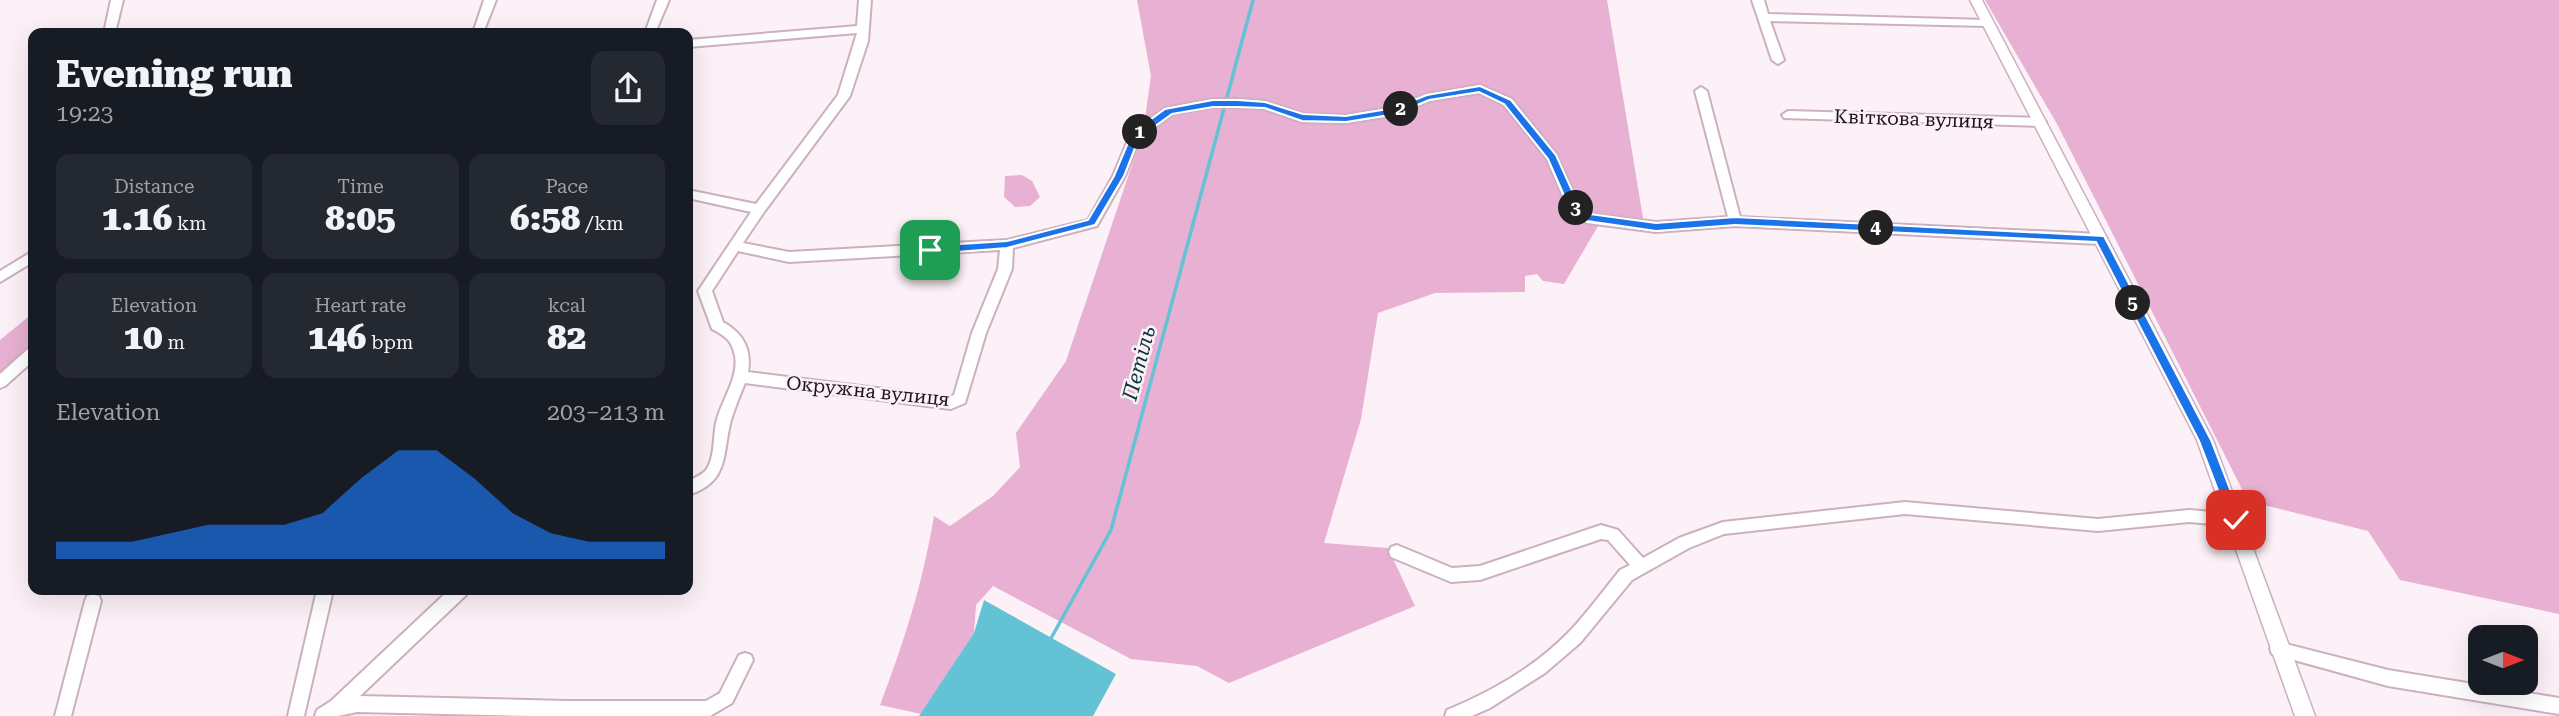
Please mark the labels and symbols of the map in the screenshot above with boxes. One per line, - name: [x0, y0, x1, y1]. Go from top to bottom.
- pin: 2: [1384, 92, 1418, 126]
- street label: Квіткова вулиця: [1834, 105, 1994, 133]
- pin: 1: [1122, 114, 1158, 150]
- pin: 3: [1558, 190, 1594, 226]
- pin: 4: [1858, 210, 1894, 246]
- pin: [900, 220, 960, 280]
- pin: 5: [2116, 286, 2150, 320]
- water label: Петіль: [1117, 323, 1160, 404]
- street label: Окружна вулиця: [785, 371, 951, 411]
- pin: [2206, 490, 2266, 550]
- north arrow: [2468, 625, 2538, 695]

